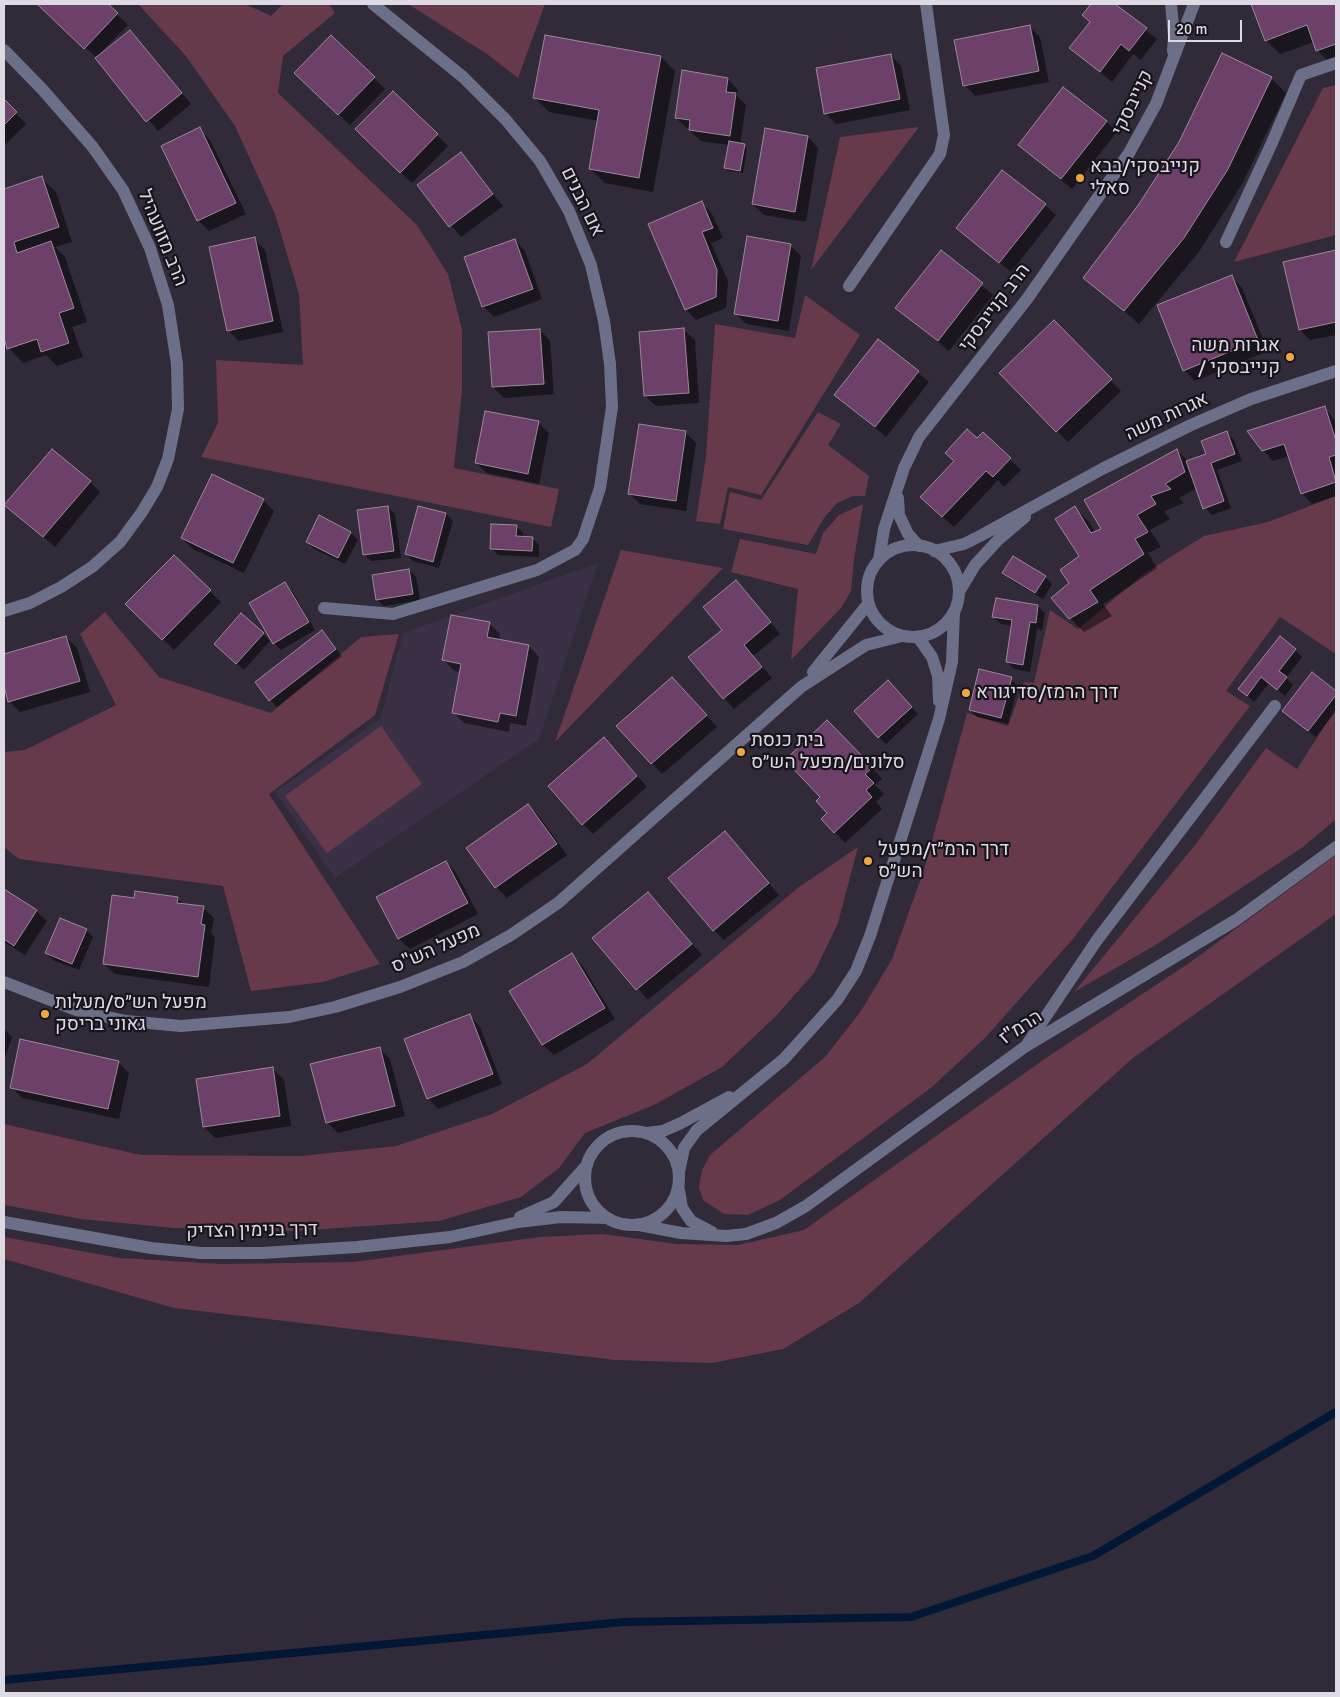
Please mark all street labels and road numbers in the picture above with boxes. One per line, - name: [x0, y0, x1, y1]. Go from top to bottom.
- street label: קנייבסקי: [1107, 67, 1159, 139]
- street label: אם הבנים: [555, 164, 609, 240]
- street label: הרב מזוועהיל: [132, 186, 192, 290]
- street label: הרב קנייבסקי: [954, 259, 1036, 357]
- street label: אגרות משה: [1122, 388, 1212, 446]
- street label: מפעל הש"ס: [388, 919, 484, 979]
- street label: הרמ"ז: [995, 1006, 1047, 1050]
- street label: דרך בנימין הצדיק: [186, 1218, 318, 1244]

